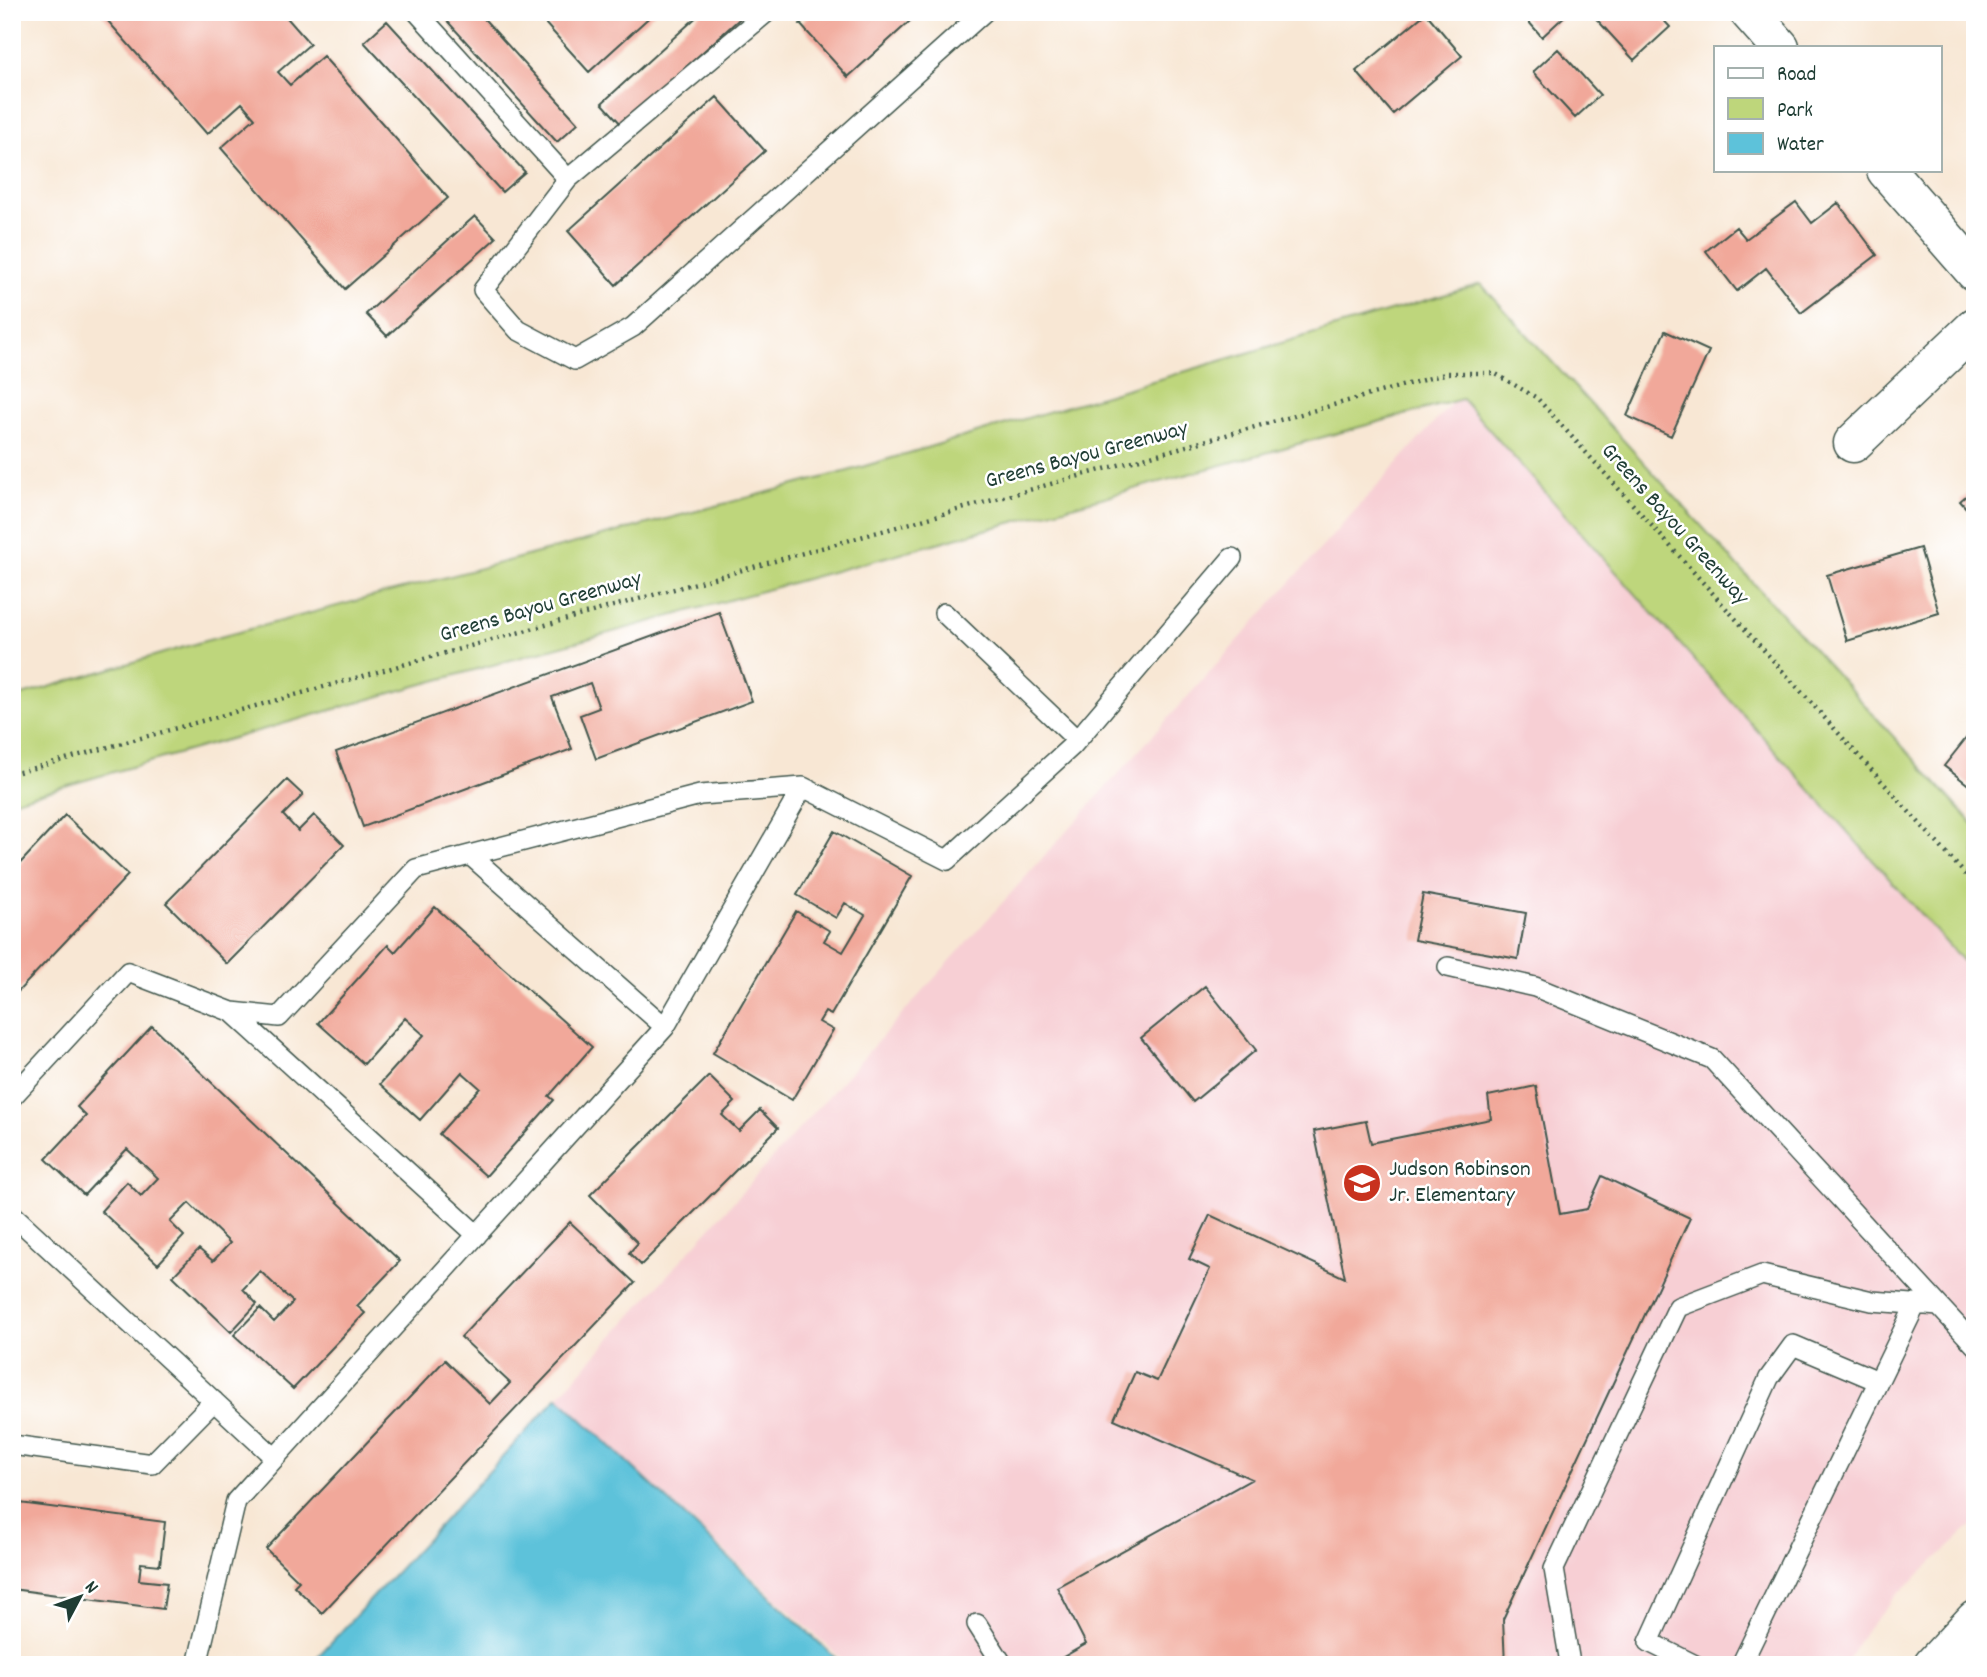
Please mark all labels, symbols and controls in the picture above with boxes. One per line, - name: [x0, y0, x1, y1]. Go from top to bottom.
- legend: [1714, 46, 1941, 172]
- text: Road: [1777, 61, 1816, 91]
- text: Park: [1777, 97, 1813, 127]
- text: Water: [1777, 131, 1824, 161]
- street label: Greens Bayou Greenway: [982, 413, 1193, 499]
- street label: Greens Bayou Greenway: [1592, 437, 1756, 614]
- street label: Greens Bayou Greenway: [436, 563, 646, 653]
- place label: Judson Robinson Jr. Elementary: [1389, 1154, 1531, 1213]
- school or university icon: Judson Robinson Jr. Elementary: [1341, 1162, 1383, 1204]
- north arrow: [46, 1562, 116, 1632]
- text: N: [77, 1576, 103, 1601]

